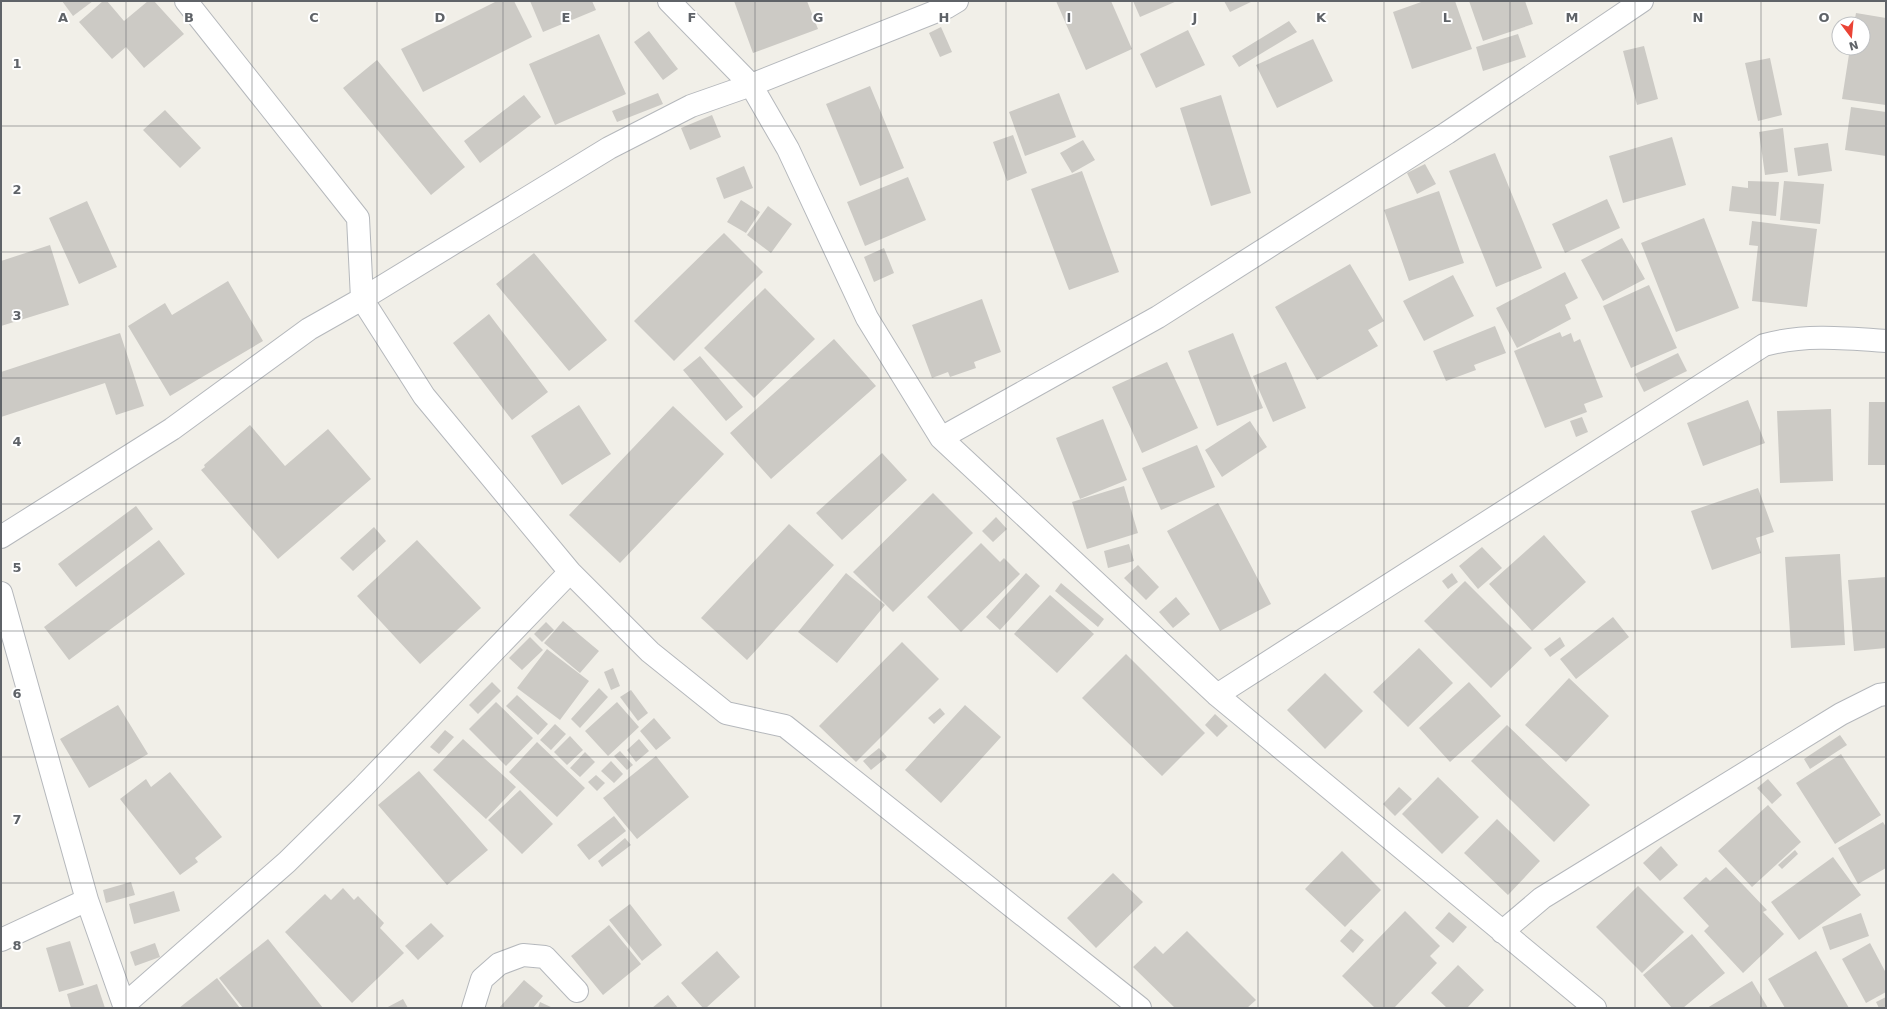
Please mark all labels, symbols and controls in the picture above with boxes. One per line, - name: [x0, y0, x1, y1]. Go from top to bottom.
- text: A: [58, 10, 68, 25]
- text: B: [184, 10, 194, 25]
- text: C: [309, 10, 319, 25]
- text: D: [435, 10, 446, 25]
- text: E: [562, 10, 570, 25]
- text: F: [688, 10, 696, 25]
- text: G: [813, 10, 823, 25]
- text: H: [939, 10, 949, 25]
- text: I: [1067, 10, 1071, 25]
- text: J: [1192, 10, 1197, 25]
- text: K: [1316, 10, 1327, 25]
- text: L: [1443, 10, 1451, 25]
- text: M: [1566, 10, 1578, 25]
- text: N: [1693, 10, 1703, 25]
- text: O: [1818, 10, 1830, 25]
- north arrow: [1831, 16, 1871, 56]
- text: N: [1847, 38, 1860, 53]
- text: 1: [12, 56, 22, 71]
- text: 2: [12, 182, 22, 197]
- text: 3: [12, 308, 22, 323]
- text: 4: [12, 434, 22, 449]
- text: 5: [12, 560, 22, 575]
- text: 6: [12, 686, 22, 701]
- text: 7: [12, 812, 22, 827]
- text: 8: [12, 938, 22, 953]

